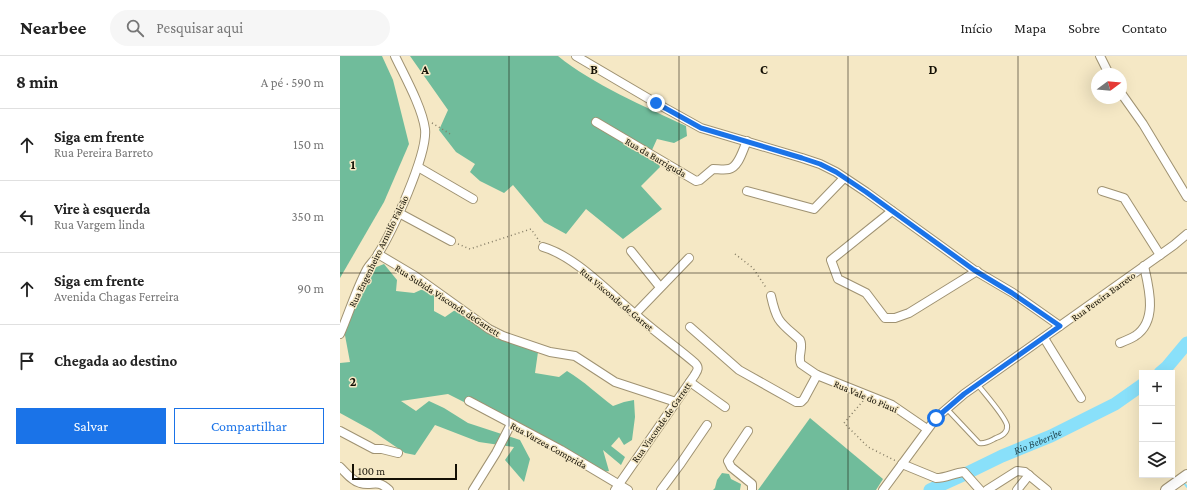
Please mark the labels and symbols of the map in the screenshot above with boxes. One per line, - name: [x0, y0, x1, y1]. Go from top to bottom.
- text: A: [420, 62, 429, 77]
- text: B: [590, 62, 598, 77]
- text: C: [760, 62, 768, 77]
- text: D: [929, 62, 938, 77]
- north arrow: [1091, 68, 1127, 104]
- route end: [647, 94, 665, 112]
- street label: Rua da Barriguda: [623, 135, 689, 180]
- text: 1: [351, 157, 356, 172]
- street label: Rua Engenheiro Arnulfo Falcão: [347, 193, 410, 309]
- street label: Rua Subida Visconde deGarrett: [393, 262, 503, 339]
- street label: Rua Visconde de Garret: [578, 265, 656, 334]
- street label: Rua Pereira Barreto: [1069, 270, 1137, 323]
- text: 2: [350, 374, 357, 389]
- street label: Rua Vale do Piauí: [832, 378, 900, 415]
- street label: Rua Visconde de Garrett: [629, 379, 694, 465]
- route start: [927, 409, 945, 427]
- street label: Rua Varzea Comprida: [509, 420, 589, 471]
- water label: Rio Beberibe: [1012, 425, 1064, 457]
- scale bar: [352, 462, 457, 481]

